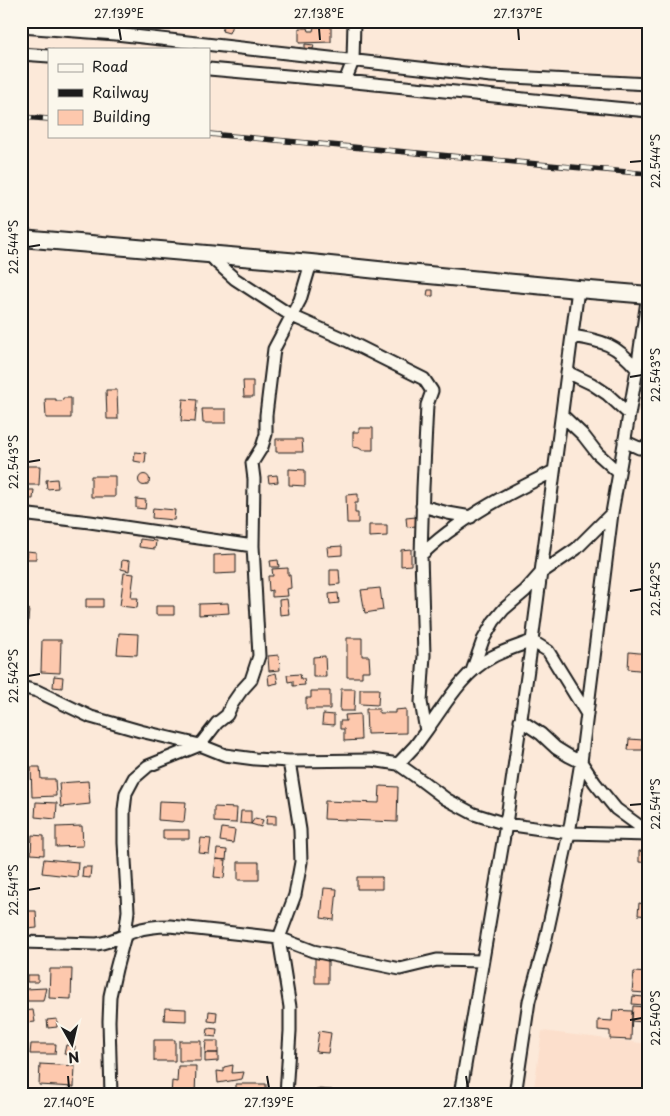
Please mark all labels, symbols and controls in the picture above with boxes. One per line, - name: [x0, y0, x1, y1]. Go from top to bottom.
- text: 27.139°E: [94, 4, 144, 22]
- text: 27.138°E: [294, 4, 344, 22]
- text: 27.137°E: [493, 4, 543, 22]
- legend: [48, 48, 210, 138]
- text: Road: [92, 54, 128, 77]
- text: Railway: [92, 80, 149, 103]
- text: Building: [92, 104, 151, 127]
- text: 22.544°S: [646, 134, 664, 188]
- text: 22.544°S: [4, 220, 22, 274]
- text: 22.543°S: [646, 348, 664, 402]
- text: 22.543°S: [4, 435, 22, 489]
- text: 22.542°S: [646, 562, 664, 616]
- text: 22.542°S: [4, 649, 22, 703]
- text: 22.541°S: [646, 778, 664, 830]
- text: 22.541°S: [4, 864, 22, 916]
- text: 22.540°S: [646, 990, 664, 1046]
- north arrow: [48, 1018, 98, 1068]
- text: N: [67, 1046, 81, 1069]
- text: 27.140°E: [43, 1093, 95, 1111]
- text: 27.139°E: [244, 1093, 294, 1111]
- text: 27.138°E: [443, 1093, 493, 1111]

